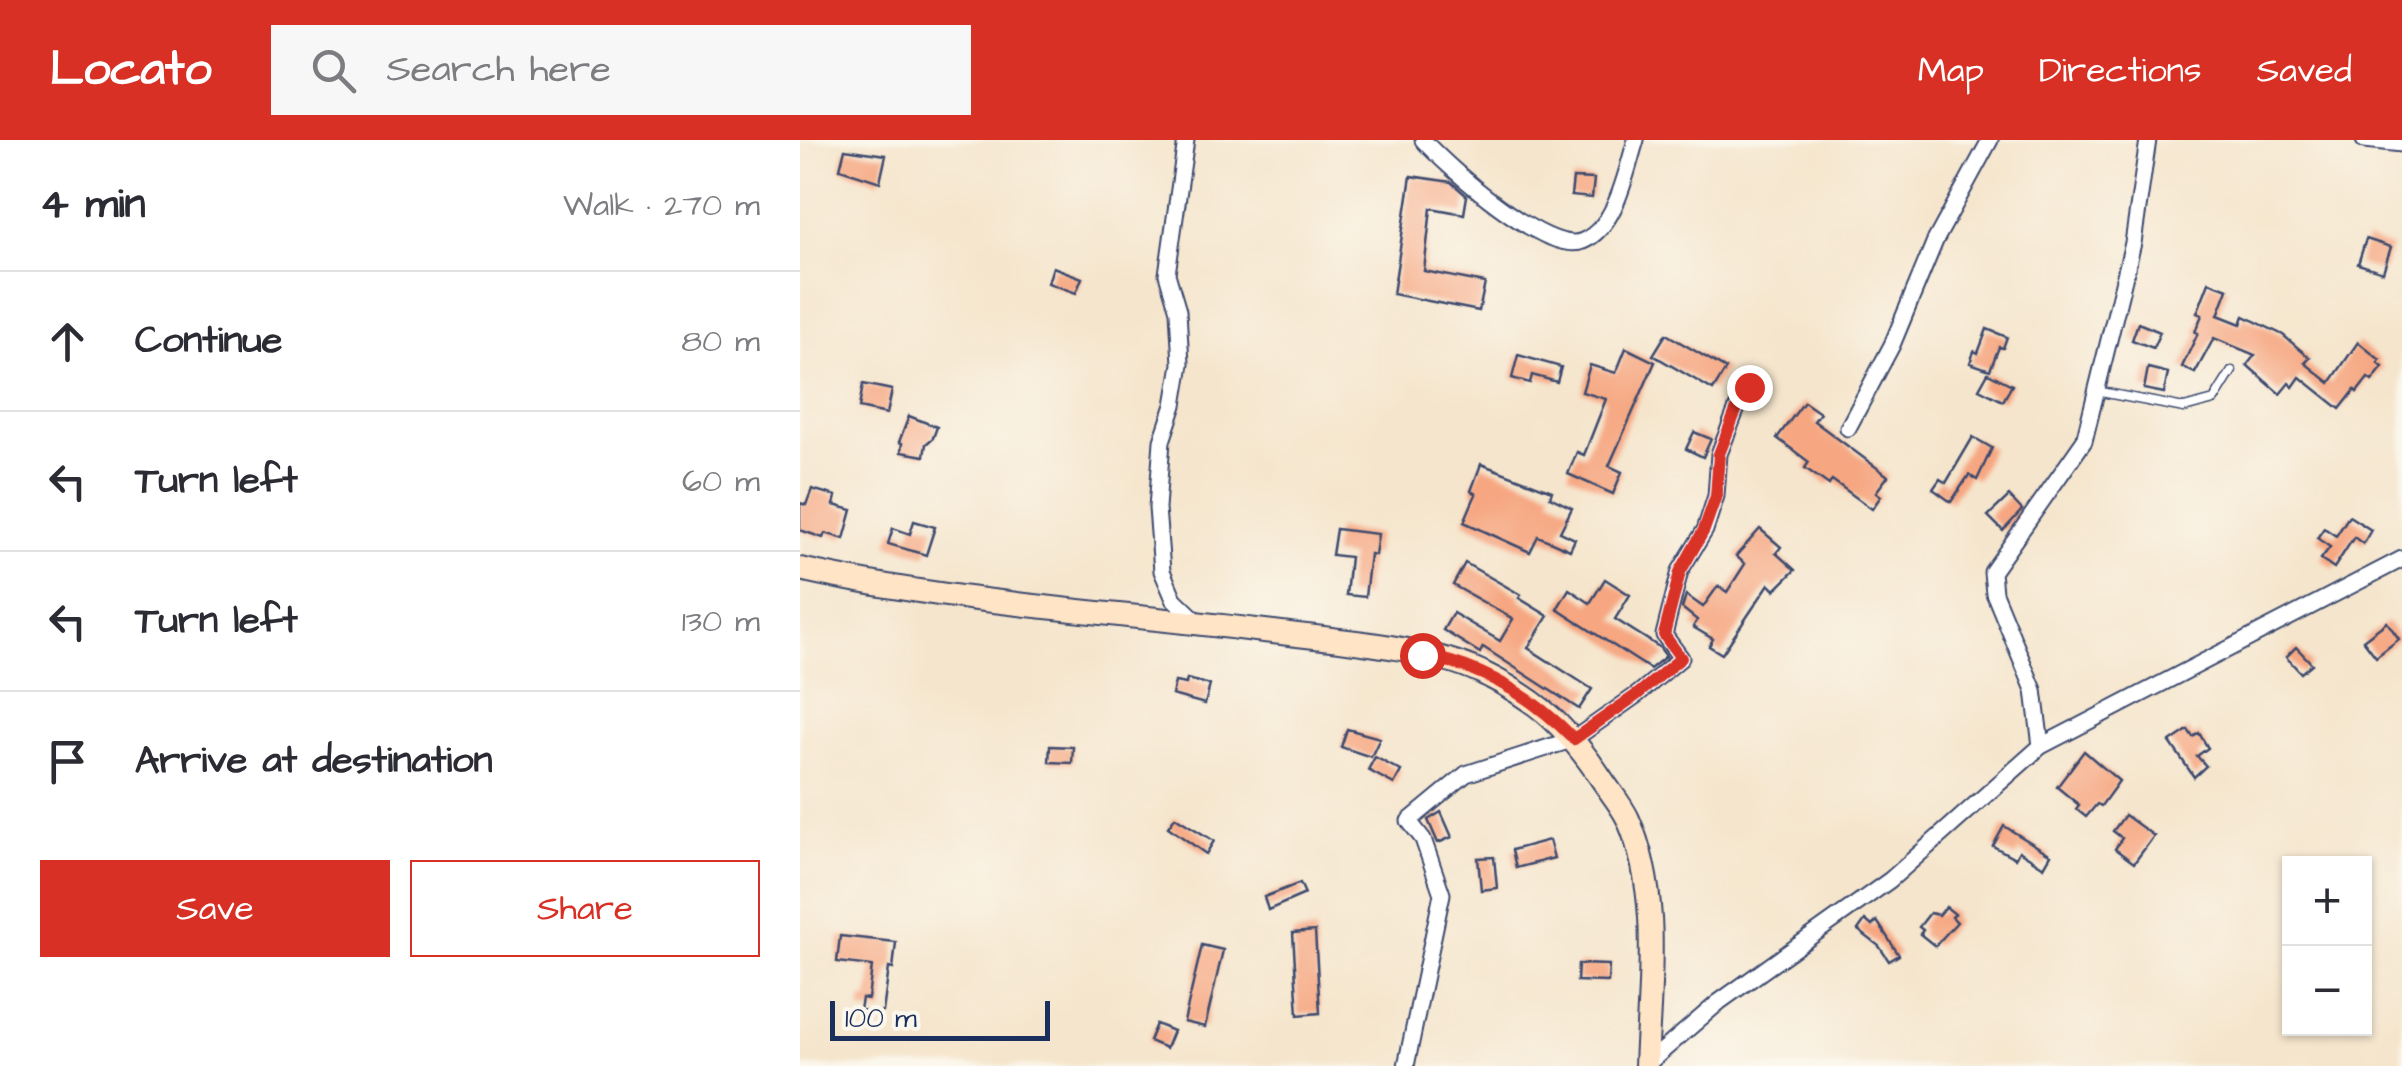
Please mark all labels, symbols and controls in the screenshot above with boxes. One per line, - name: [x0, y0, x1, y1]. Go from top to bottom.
- search box: [271, 25, 971, 115]
- text: Locato: [50, 37, 211, 103]
- icon: search: [306, 43, 361, 98]
- text: Search here: [386, 44, 611, 96]
- text: Map: [1918, 46, 1984, 95]
- text: Directions: [2039, 46, 2202, 95]
- text: Saved: [2257, 46, 2352, 95]
- text: 4 min: [40, 176, 145, 234]
- text: Walk · 270 m: [563, 183, 760, 228]
- icon: ahead: [40, 314, 95, 369]
- text: Continue: [135, 315, 282, 367]
- text: 80 m: [681, 319, 760, 364]
- route end: [1727, 365, 1773, 411]
- icon: left: [40, 454, 95, 509]
- text: Turn left: [135, 455, 298, 507]
- text: 60 m: [682, 459, 760, 504]
- icon: left: [40, 594, 95, 649]
- text: Turn left: [135, 595, 298, 647]
- text: 130 m: [682, 599, 760, 644]
- route start: [1400, 633, 1446, 679]
- icon: arrive: [40, 734, 95, 789]
- text: Arrive at destination: [135, 735, 492, 787]
- map controls: [2282, 856, 2372, 1036]
- button: +: [2282, 856, 2372, 946]
- button: Save: [40, 860, 390, 957]
- button: Share: [410, 860, 760, 957]
- button: −: [2282, 946, 2372, 1036]
- scale bar: [830, 996, 1050, 1040]
- text: 100 m: [845, 999, 917, 1038]

